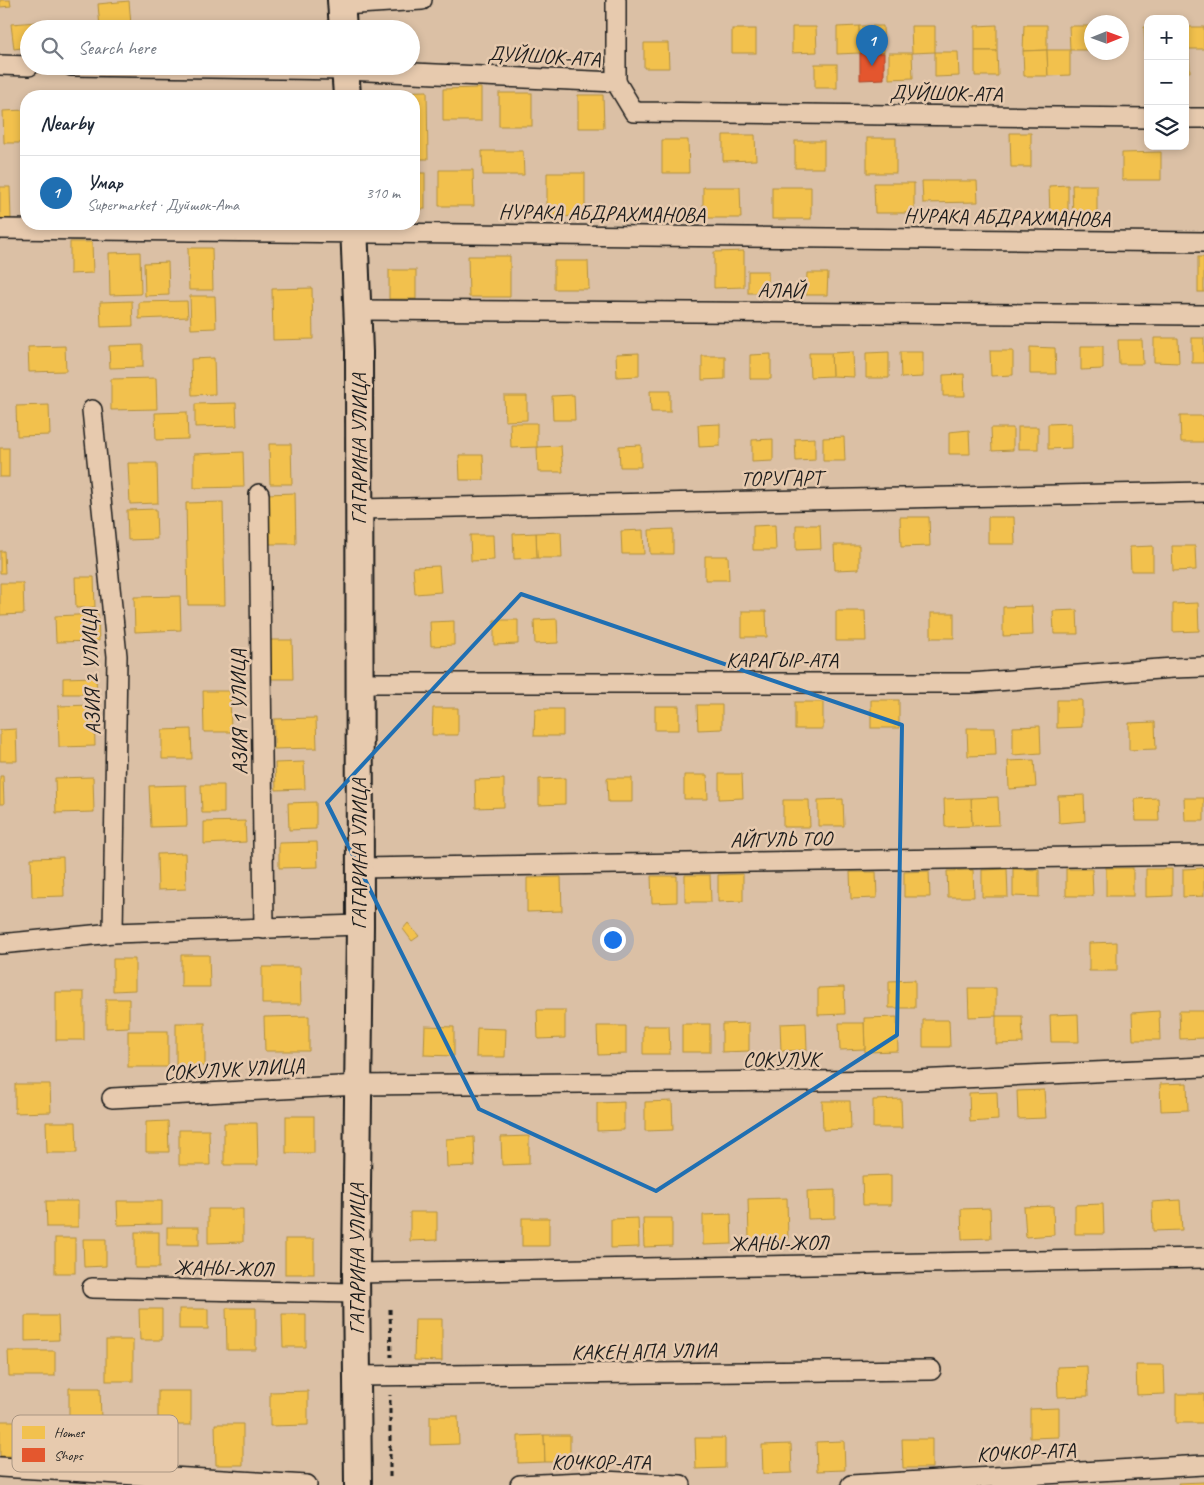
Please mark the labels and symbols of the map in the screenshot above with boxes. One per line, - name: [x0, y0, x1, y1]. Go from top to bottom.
- north arrow: [1084, 15, 1129, 60]
- pin: 1: [856, 25, 888, 66]
- street label: ДУЙШОК-АТА: [487, 40, 601, 72]
- street label: ДУЙШОК-АТА: [889, 79, 1003, 107]
- street label: НУРАКА АБДРАХМАНОВА: [498, 198, 706, 228]
- street label: НУРАКА АБДРАХМАНОВА: [903, 202, 1111, 232]
- street label: АЛАЙ: [757, 277, 808, 303]
- street label: ГАГАРИНА УЛИЦА: [346, 372, 372, 524]
- street label: ТОРУГАРТ: [740, 464, 827, 492]
- street label: АЗИЯ 2 УЛИЦА: [76, 608, 106, 735]
- street label: КАРАГЫР-АТА: [726, 647, 839, 673]
- street label: АЗИЯ 1 УЛИЦА: [225, 648, 253, 775]
- street label: ГАГАРИНА УЛИЦА: [346, 777, 372, 929]
- street label: АЙГУЛЬ ТОО: [730, 825, 835, 853]
- your location: [600, 927, 626, 953]
- street label: СОКУЛУК: [743, 1046, 824, 1072]
- street label: СОКУЛУК УЛИЦА: [163, 1052, 306, 1086]
- street label: ГАГАРИНА УЛИЦА: [344, 1182, 370, 1334]
- street label: ЖАНЫ-ЖОЛ: [729, 1229, 830, 1257]
- street label: ЖАНЫ-ЖОЛ: [174, 1254, 275, 1282]
- street label: КАКЕН АПА УЛИА: [571, 1337, 718, 1365]
- legend: [12, 1415, 178, 1472]
- text: Homes: [54, 1424, 85, 1441]
- street label: КОЧКОР-АТА: [976, 1436, 1077, 1468]
- text: Shops: [54, 1447, 84, 1464]
- street label: КОЧКОР-АТА: [551, 1449, 651, 1475]

